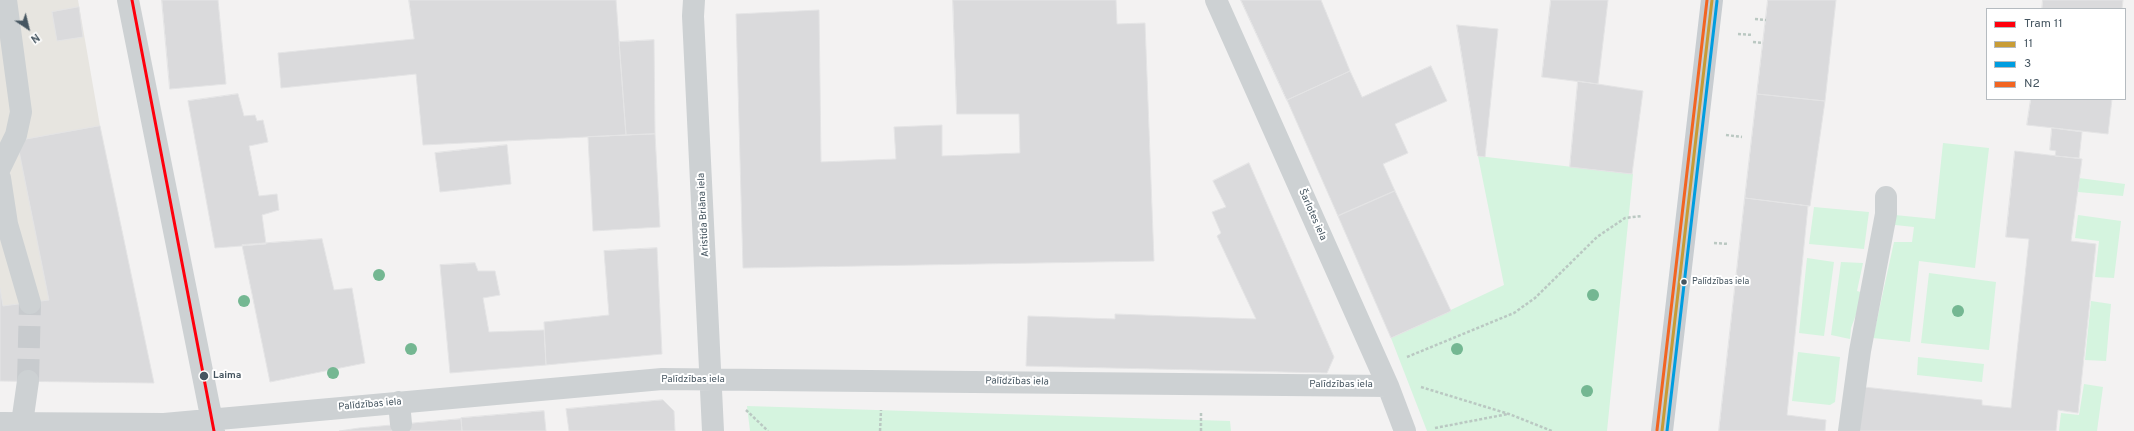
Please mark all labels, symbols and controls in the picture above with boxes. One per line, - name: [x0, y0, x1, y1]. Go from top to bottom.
- north arrow: [8, 8, 48, 48]
- legend: [1986, 8, 2126, 100]
- text: Tram 11: [2024, 16, 2063, 32]
- text: N: [28, 30, 42, 46]
- text: 11: [2024, 36, 2033, 52]
- text: 3: [2024, 56, 2031, 72]
- text: N2: [2024, 76, 2040, 92]
- street label: Aristida Briāna iela: [696, 173, 712, 257]
- street label: Šarlotes iela: [1295, 187, 1329, 243]
- marker: Palīdzības iela: [1679, 277, 1689, 287]
- place label: Palīdzības iela: [1692, 277, 1749, 287]
- marker: Laima: [198, 370, 210, 382]
- place label: Laima: [213, 370, 241, 382]
- street label: Palīdzības iela: [661, 374, 725, 386]
- street label: Palīdzības iela: [985, 375, 1049, 389]
- street label: Palīdzības iela: [1309, 379, 1373, 391]
- street label: Palīdzības iela: [338, 396, 402, 414]

